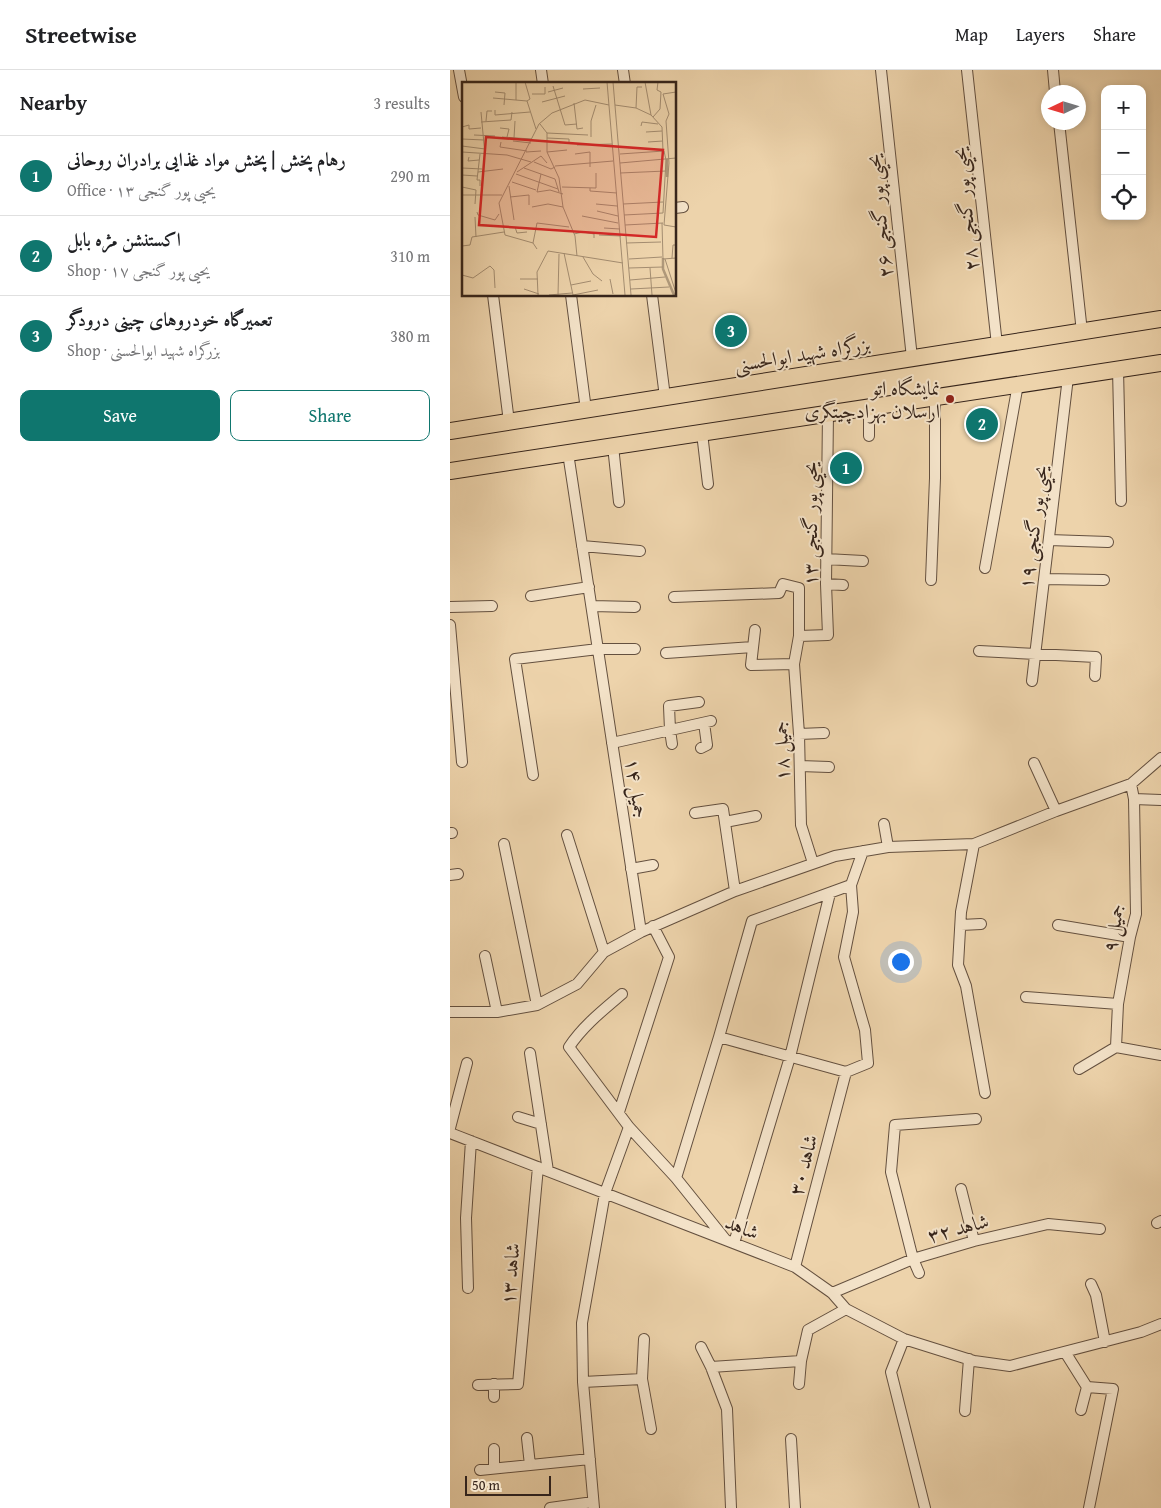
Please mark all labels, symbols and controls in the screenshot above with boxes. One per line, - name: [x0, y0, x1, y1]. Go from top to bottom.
- text: Streetwise: [25, 17, 137, 52]
- text: Map: [955, 21, 988, 48]
- text: Layers: [1016, 21, 1065, 48]
- text: Share: [1093, 21, 1136, 48]
- inset map: [462, 82, 676, 296]
- north arrow: [1041, 85, 1086, 130]
- map controls: [1101, 85, 1146, 220]
- button: +: [1101, 85, 1146, 130]
- text: Nearby: [20, 87, 87, 118]
- text: 3 results: [373, 91, 430, 115]
- button: −: [1101, 130, 1146, 175]
- text: رهام پخش | پخش مواد غذایی برادران روحانی: [67, 145, 346, 173]
- street label: یحیی پور گنجی ۲۸: [944, 145, 988, 273]
- street label: یحیی پور گنجی ۲۶: [858, 152, 902, 280]
- text: 1: [32, 164, 40, 188]
- text: 290 m: [390, 164, 430, 188]
- button: locate: [1101, 175, 1146, 220]
- text: Office · یحیی پور گنجی ۱۳: [67, 178, 216, 202]
- text: اکستنشن مژه بابل: [67, 225, 181, 253]
- text: 2: [32, 244, 40, 268]
- text: 310 m: [390, 244, 430, 268]
- text: Shop · یحیی پور گنجی ۱۷: [67, 258, 210, 282]
- text: تعمیرگاه خودروهای چینی درودگر: [67, 305, 272, 333]
- pin: 3: [715, 312, 747, 350]
- text: 3: [32, 324, 40, 348]
- text: 380 m: [390, 324, 430, 348]
- street label: بزرگراه شهید ابوالحسنی: [732, 328, 873, 380]
- text: Shop · بزرگراه شهید ابوالحسنی: [67, 338, 220, 362]
- place label: نمایشگاه اتو ارسلان بهزادچیتگری: [804, 373, 940, 425]
- button: Save: [20, 390, 220, 441]
- button: Share: [230, 390, 430, 441]
- marker: نمایشگاه اتو ارسلان بهزادچیتگری: [944, 393, 956, 405]
- pin: 2: [966, 405, 998, 443]
- pin: 1: [830, 449, 862, 487]
- street label: یحیی پور گنجی ۱۳: [795, 461, 827, 586]
- street label: یحیی پور گنجی ۱۹: [1011, 463, 1058, 591]
- street label: جمیل ۱۸: [765, 720, 797, 782]
- street label: جمیل ۱۴: [617, 756, 657, 820]
- street label: جمیل ۹: [1094, 902, 1132, 954]
- your location: [888, 949, 914, 975]
- street label: شاهد ۳۰: [780, 1131, 825, 1199]
- street label: شاهد ۳۲: [924, 1205, 992, 1250]
- street label: شاهد: [721, 1207, 763, 1246]
- street label: شاهد ۱۳: [492, 1242, 527, 1306]
- scale bar: [465, 1473, 551, 1496]
- text: 50 m: [472, 1475, 500, 1495]

